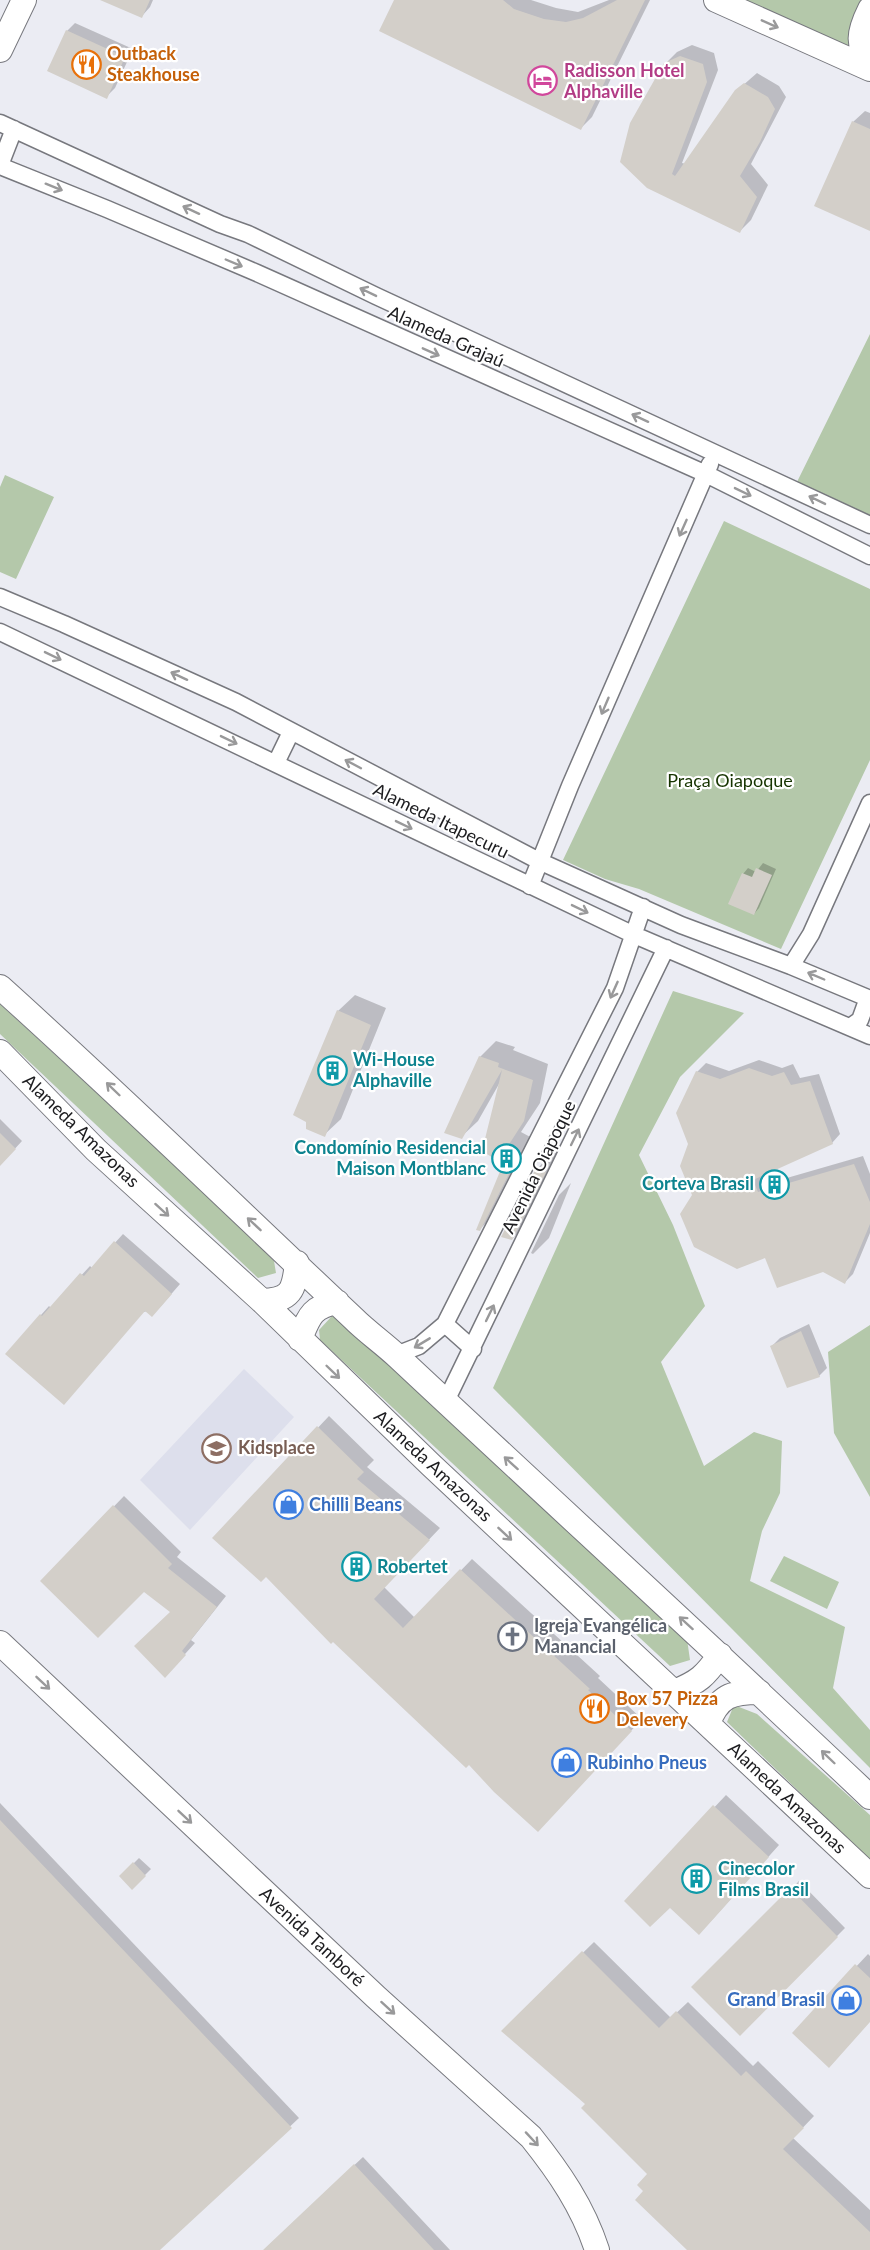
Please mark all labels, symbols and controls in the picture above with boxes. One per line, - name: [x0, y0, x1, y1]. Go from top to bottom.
- one-way arrow: [760, 18, 778, 30]
- place label: Outback Steakhouse: [107, 42, 200, 85]
- restaurant icon: Outback Steakhouse: [70, 48, 102, 80]
- place label: Radisson Hotel Alphaville: [563, 59, 685, 102]
- hotel icon: Radisson Hotel Alphaville: [527, 65, 559, 97]
- one-way arrow: [45, 183, 63, 194]
- one-way arrow: [183, 204, 201, 216]
- one-way arrow: [224, 258, 242, 270]
- one-way arrow: [359, 286, 377, 298]
- street label: Alameda Grajaú: [385, 301, 508, 372]
- one-way arrow: [422, 347, 440, 358]
- one-way arrow: [632, 412, 650, 424]
- one-way arrow: [733, 487, 751, 499]
- one-way arrow: [809, 493, 827, 505]
- one-way arrow: [676, 518, 688, 536]
- one-way arrow: [44, 651, 62, 662]
- one-way arrow: [171, 670, 189, 681]
- one-way arrow: [599, 697, 610, 715]
- one-way arrow: [220, 735, 238, 747]
- one-way arrow: [345, 758, 362, 770]
- park label: Praça Oiapoque: [667, 769, 793, 791]
- street label: Alameda Itapecuru: [370, 778, 513, 862]
- one-way arrow: [395, 820, 413, 832]
- one-way arrow: [571, 904, 589, 916]
- one-way arrow: [807, 970, 826, 981]
- one-way arrow: [607, 980, 619, 998]
- place label: Wi-House Alphaville: [352, 1048, 435, 1091]
- building icon: Wi-House Alphaville: [316, 1054, 348, 1086]
- street label: Alameda Amazonas: [19, 1069, 145, 1192]
- one-way arrow: [106, 1082, 121, 1096]
- street label: Avenida Oiapoque: [496, 1096, 580, 1237]
- one-way arrow: [569, 1129, 581, 1147]
- place label: Condomínio Residencial Maison Montblanc: [294, 1136, 486, 1179]
- building icon: Condomínio Residencial Maison Montblanc: [491, 1142, 523, 1174]
- building icon: Corteva Brasil: [759, 1168, 791, 1200]
- place label: Corteva Brasil: [642, 1172, 754, 1194]
- one-way arrow: [155, 1203, 170, 1217]
- one-way arrow: [247, 1217, 262, 1231]
- one-way arrow: [485, 1305, 497, 1323]
- one-way arrow: [414, 1338, 431, 1350]
- one-way arrow: [326, 1364, 341, 1379]
- street label: Alameda Amazonas: [370, 1405, 497, 1526]
- school or university icon: Kidsplace: [201, 1432, 233, 1464]
- place label: Kidsplace: [238, 1436, 315, 1458]
- one-way arrow: [504, 1456, 519, 1470]
- shop icon: Chilli Beans: [272, 1489, 304, 1521]
- place label: Chilli Beans: [309, 1493, 402, 1515]
- one-way arrow: [498, 1527, 513, 1542]
- building icon: Robertet: [340, 1551, 372, 1583]
- place label: Robertet: [377, 1555, 448, 1577]
- place label: Igreja Evangélica Manancial: [534, 1614, 667, 1657]
- one-way arrow: [678, 1616, 693, 1630]
- church icon: Igreja Evangélica Manancial: [497, 1620, 529, 1652]
- one-way arrow: [35, 1676, 50, 1690]
- place label: Box 57 Pizza Delevery: [616, 1687, 718, 1730]
- restaurant icon: Box 57 Pizza Delevery: [579, 1693, 611, 1725]
- street label: Alameda Amazonas: [724, 1737, 851, 1858]
- shop icon: Rubinho Pneus: [550, 1747, 582, 1779]
- one-way arrow: [820, 1749, 835, 1764]
- place label: Rubinho Pneus: [587, 1751, 707, 1773]
- one-way arrow: [177, 1809, 192, 1824]
- place label: Cinecolor Films Brasil: [718, 1857, 809, 1900]
- building icon: Cinecolor Films Brasil: [681, 1863, 713, 1895]
- street label: Avenida Tamboré: [256, 1882, 370, 1991]
- shop icon: Grand Brasil: [830, 1984, 862, 2016]
- place label: Grand Brasil: [727, 1988, 825, 2010]
- one-way arrow: [380, 2001, 395, 2015]
- one-way arrow: [525, 2132, 539, 2147]

